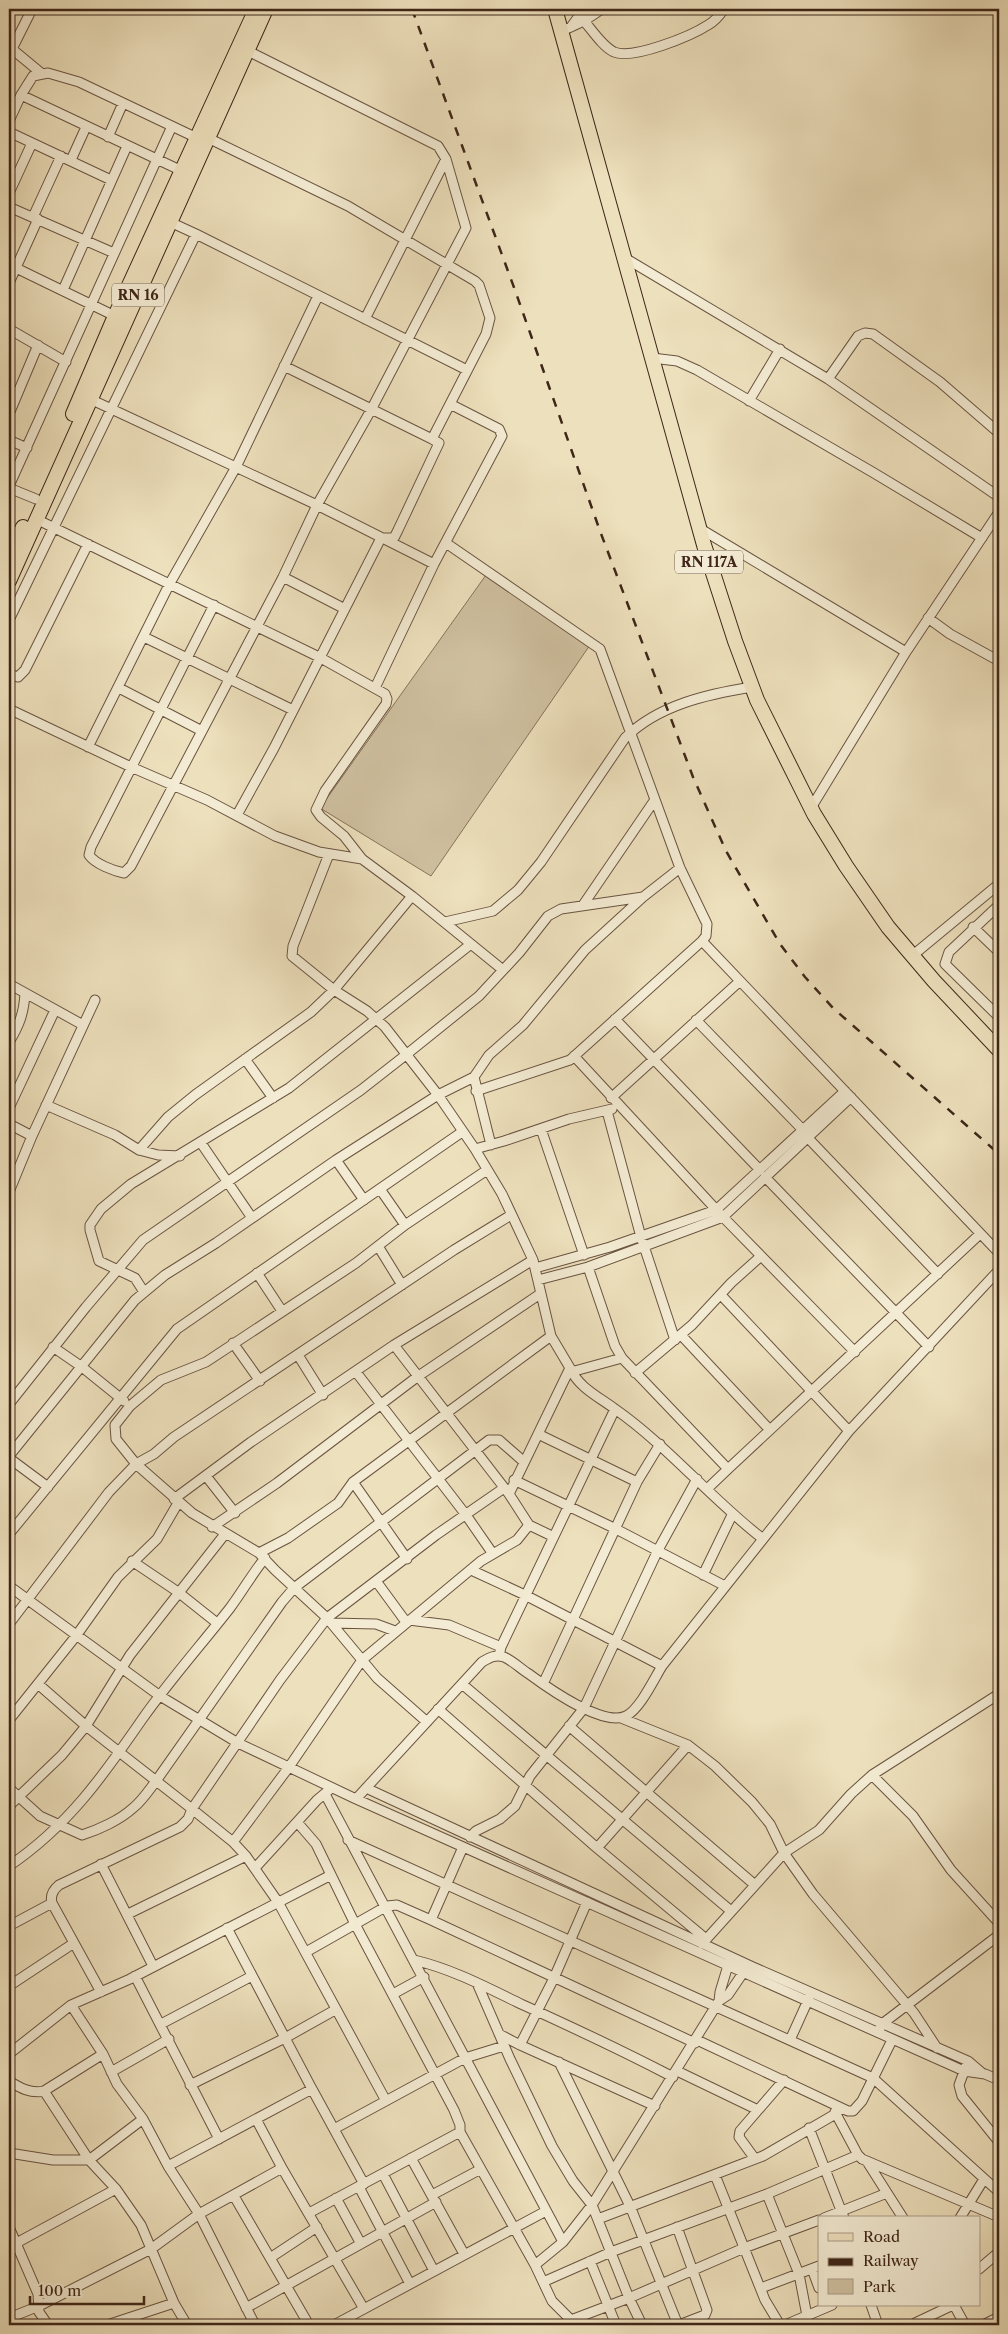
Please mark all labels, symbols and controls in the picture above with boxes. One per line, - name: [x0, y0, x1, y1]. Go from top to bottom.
- road number: RN 16: [112, 284, 164, 306]
- road number: RN 117A: [675, 550, 743, 574]
- legend: [818, 2216, 980, 2306]
- text: Road: [863, 2227, 900, 2246]
- text: Railway: [863, 2251, 919, 2270]
- scale bar: [30, 2274, 144, 2306]
- text: Park: [863, 2277, 897, 2296]
- text: 100 m: [38, 2281, 81, 2300]

